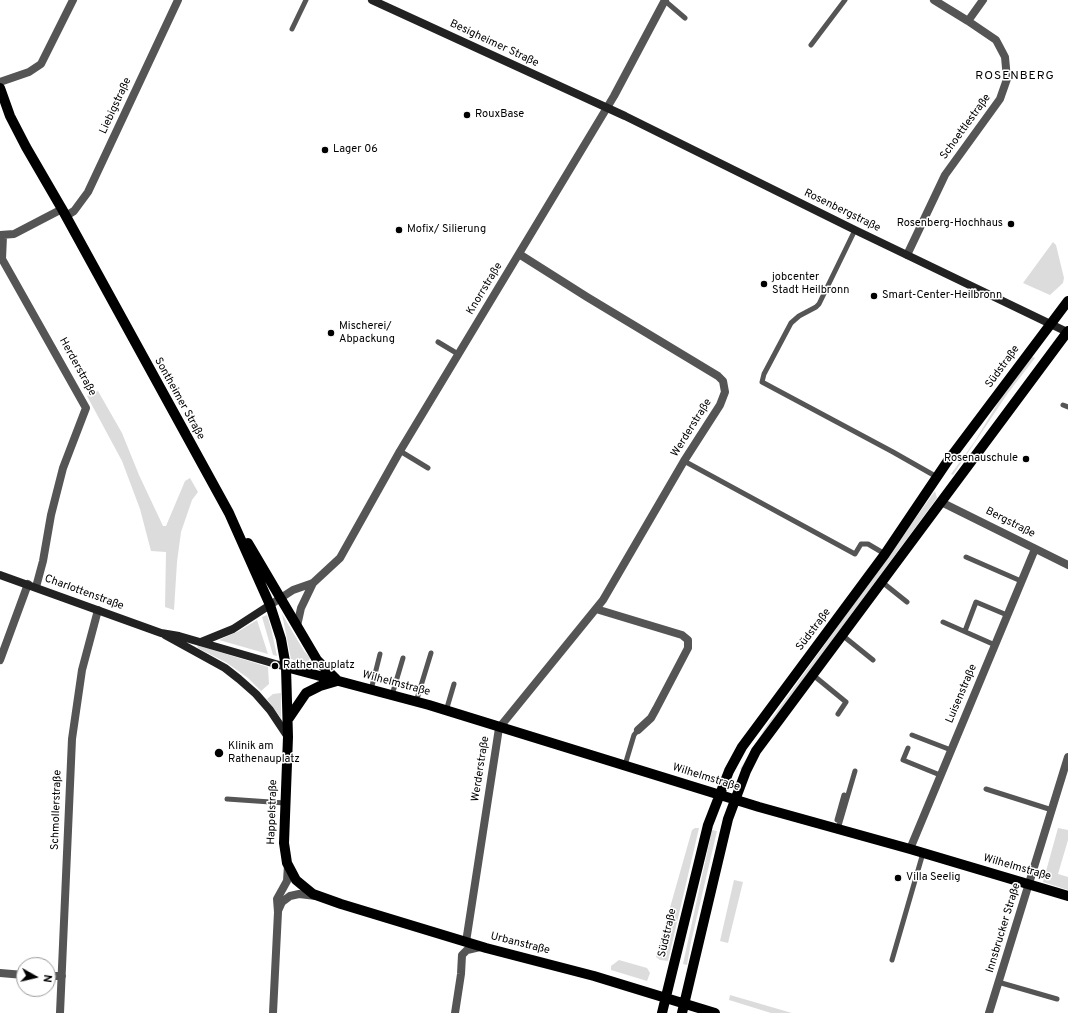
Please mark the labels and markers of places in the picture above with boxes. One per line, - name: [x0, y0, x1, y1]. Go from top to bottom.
- place label: RouxBase: [475, 108, 524, 122]
- marker: RouxBase: [462, 110, 472, 120]
- place label: Lager 06: [333, 143, 378, 157]
- marker: Lager 06: [320, 145, 330, 155]
- place label: Rosenberg-Hochhaus: [897, 217, 1003, 231]
- marker: Rosenberg-Hochhaus: [1006, 219, 1016, 229]
- place label: Mofix/ Silierung: [407, 223, 486, 237]
- marker: Mofix/ Silierung: [394, 225, 404, 235]
- place label: jobcenter Stadt Heilbronn: [772, 271, 849, 297]
- marker: jobcenter Stadt Heilbronn: [759, 279, 769, 289]
- place label: Smart-Center-Heilbronn: [882, 289, 1002, 303]
- marker: Smart-Center-Heilbronn: [869, 291, 879, 301]
- place label: Mischerei/ Abpackung: [339, 320, 395, 346]
- marker: Mischerei/ Abpackung: [326, 328, 336, 338]
- place label: Rosenauschule: [944, 452, 1018, 466]
- marker: Rosenauschule: [1021, 454, 1031, 464]
- place label: Rathenauplatz: [283, 659, 355, 673]
- marker: Rathenauplatz: [270, 661, 280, 671]
- place label: Klinik am Rathenauplatz: [228, 740, 300, 766]
- marker: Klinik am Rathenauplatz: [213, 747, 225, 759]
- place label: Villa Seelig: [906, 871, 960, 885]
- marker: Villa Seelig: [893, 873, 903, 883]

